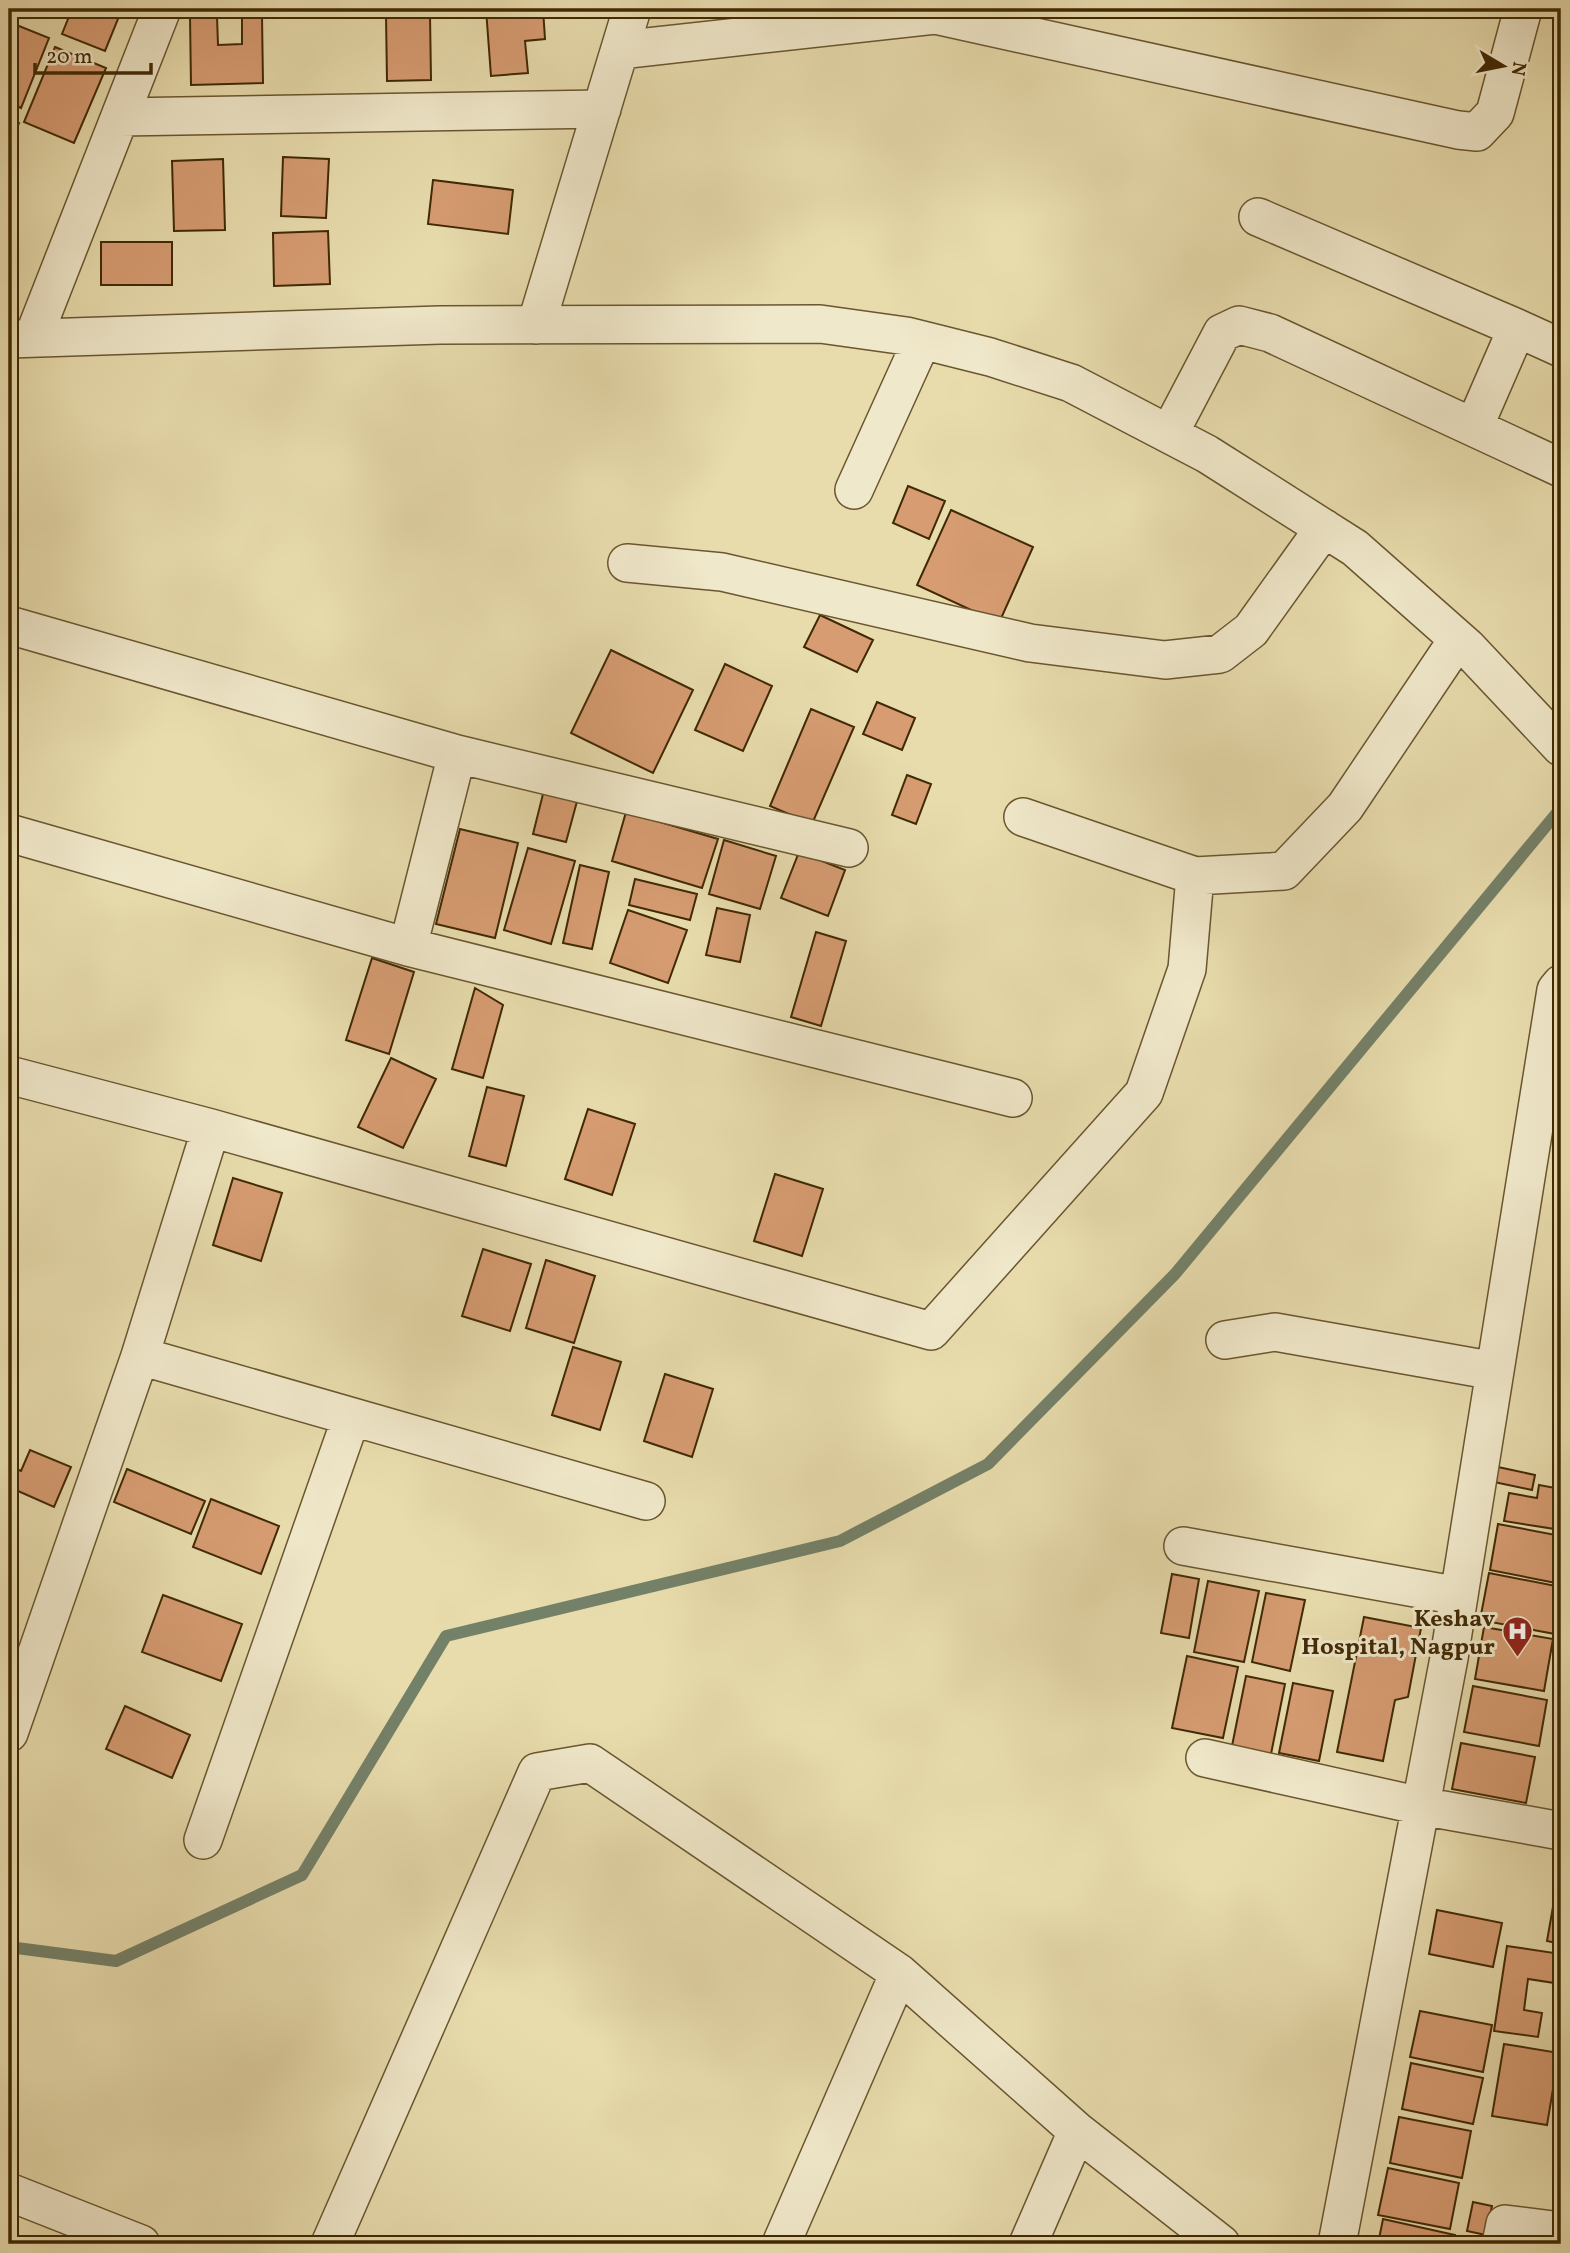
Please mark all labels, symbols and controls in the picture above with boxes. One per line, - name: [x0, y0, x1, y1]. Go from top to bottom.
- scale bar: [35, 32, 150, 76]
- north arrow: [1468, 32, 1538, 102]
- text: 20 m: [46, 43, 92, 72]
- text: N: [1504, 60, 1532, 78]
- place label: Keshav Hospital, Nagpur: [1301, 1603, 1496, 1665]
- hospital icon: Keshav Hospital, Nagpur: [1501, 1615, 1535, 1659]

